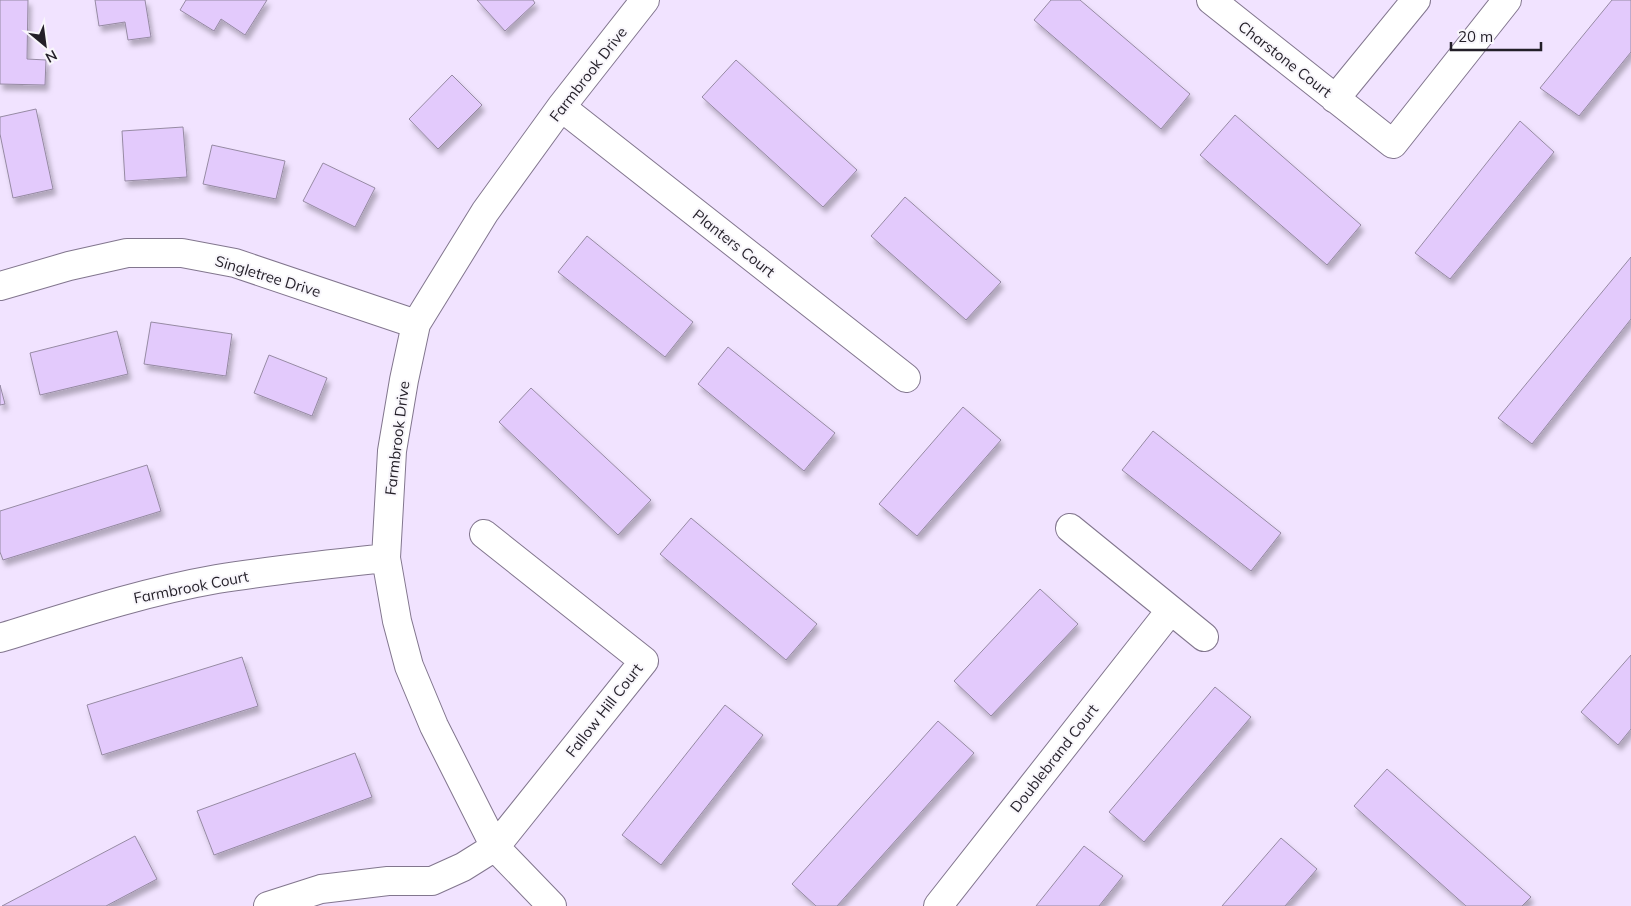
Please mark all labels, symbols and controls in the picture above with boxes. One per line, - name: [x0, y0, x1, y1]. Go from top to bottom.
- street label: Charstone Court: [1234, 17, 1336, 101]
- north arrow: [20, 20, 70, 70]
- scale bar: [1451, 20, 1541, 52]
- street label: Farmbrook Drive: [545, 23, 631, 125]
- text: 20 m: [1458, 27, 1493, 46]
- text: N: [42, 46, 60, 67]
- street label: Planters Court: [689, 205, 779, 281]
- street label: Singletree Drive: [213, 251, 323, 301]
- street label: Farmbrook Drive: [381, 380, 413, 496]
- street label: Farmbrook Court: [132, 567, 250, 607]
- street label: Fallow Hill Court: [561, 659, 647, 761]
- street label: Doublebrand Court: [1006, 700, 1102, 816]

